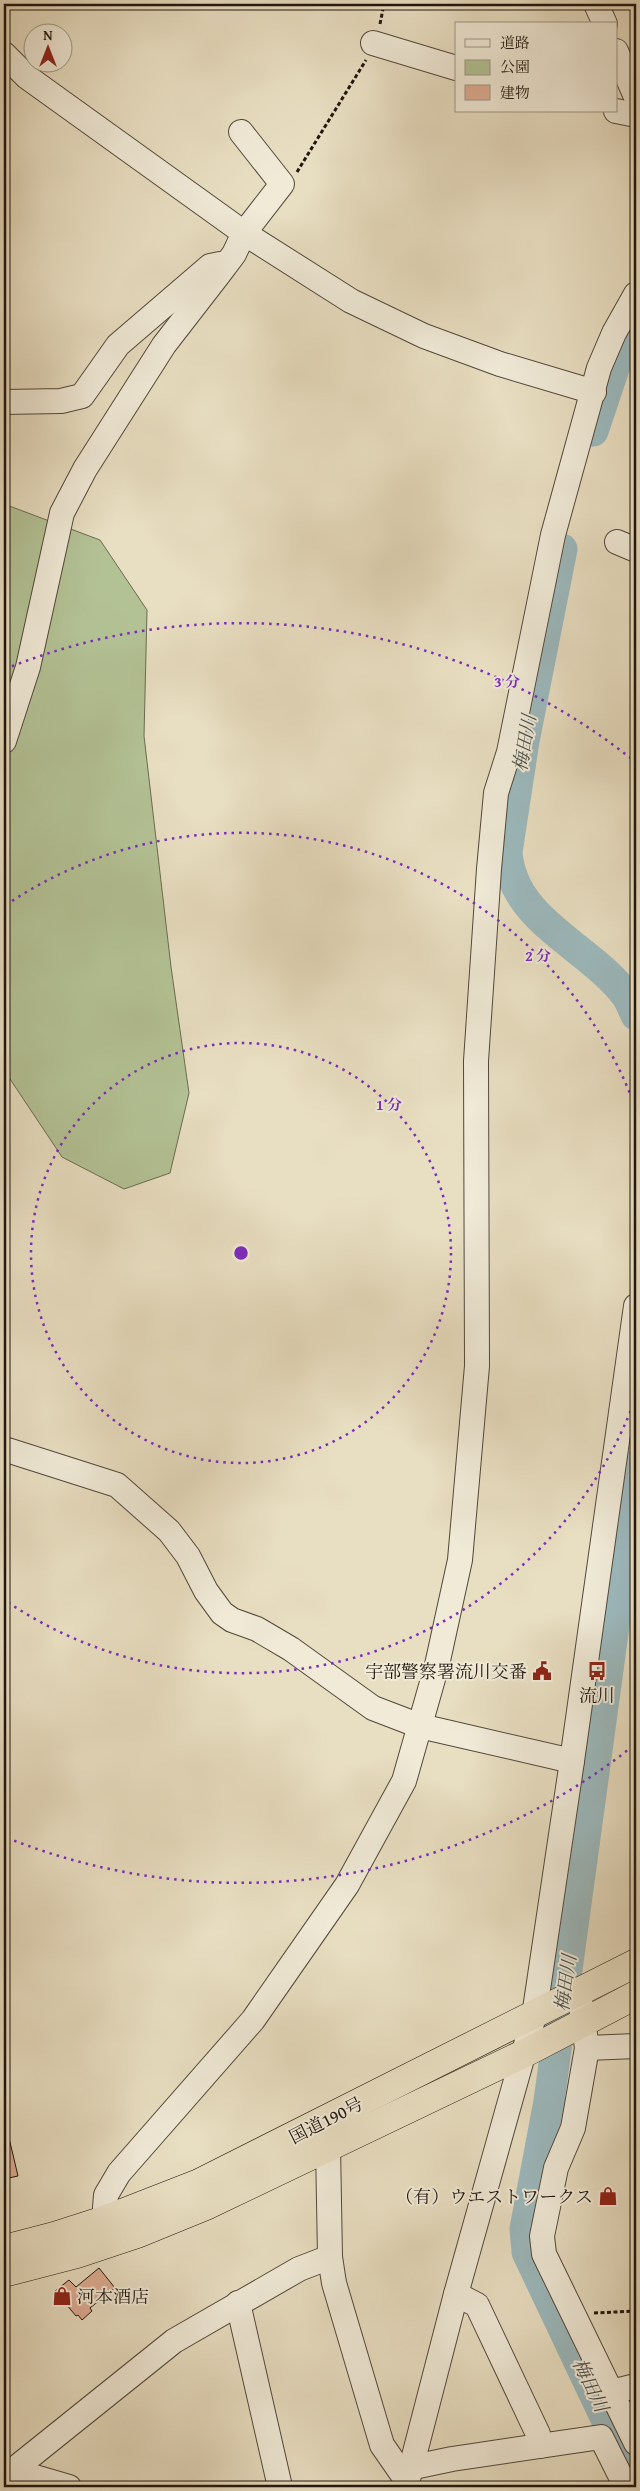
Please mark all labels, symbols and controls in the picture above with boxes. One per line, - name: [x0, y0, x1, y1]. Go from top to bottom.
- north arrow: [22, 22, 72, 72]
- legend: [455, 22, 618, 112]
- text: N: [43, 25, 53, 45]
- text: 道路: [500, 32, 530, 53]
- text: 公園: [500, 56, 530, 77]
- text: 建物: [500, 82, 530, 103]
- text: 3 分: [494, 671, 520, 692]
- water label: 梅田川: [505, 711, 543, 774]
- text: 2 分: [525, 945, 551, 966]
- text: 1 分: [376, 1094, 402, 1115]
- centre of rings: [232, 1244, 250, 1262]
- place label: 宇部警察署流川交番: [365, 1658, 527, 1685]
- public building icon: 宇部警察署流川交番: [531, 1660, 553, 1682]
- bus stop icon: 流川: [586, 1660, 608, 1682]
- place label: 流川: [579, 1682, 615, 1709]
- water label: 梅田川: [547, 1951, 583, 2013]
- street label: 国道190号: [284, 2090, 368, 2150]
- place label: （有）ウエストワークス: [395, 2183, 593, 2210]
- shop icon: （有）ウエストワークス: [597, 2185, 619, 2207]
- place label: 河本酒店: [77, 2283, 149, 2310]
- shop icon: 河本酒店: [51, 2285, 73, 2307]
- water label: 梅田川: [566, 2353, 617, 2419]

